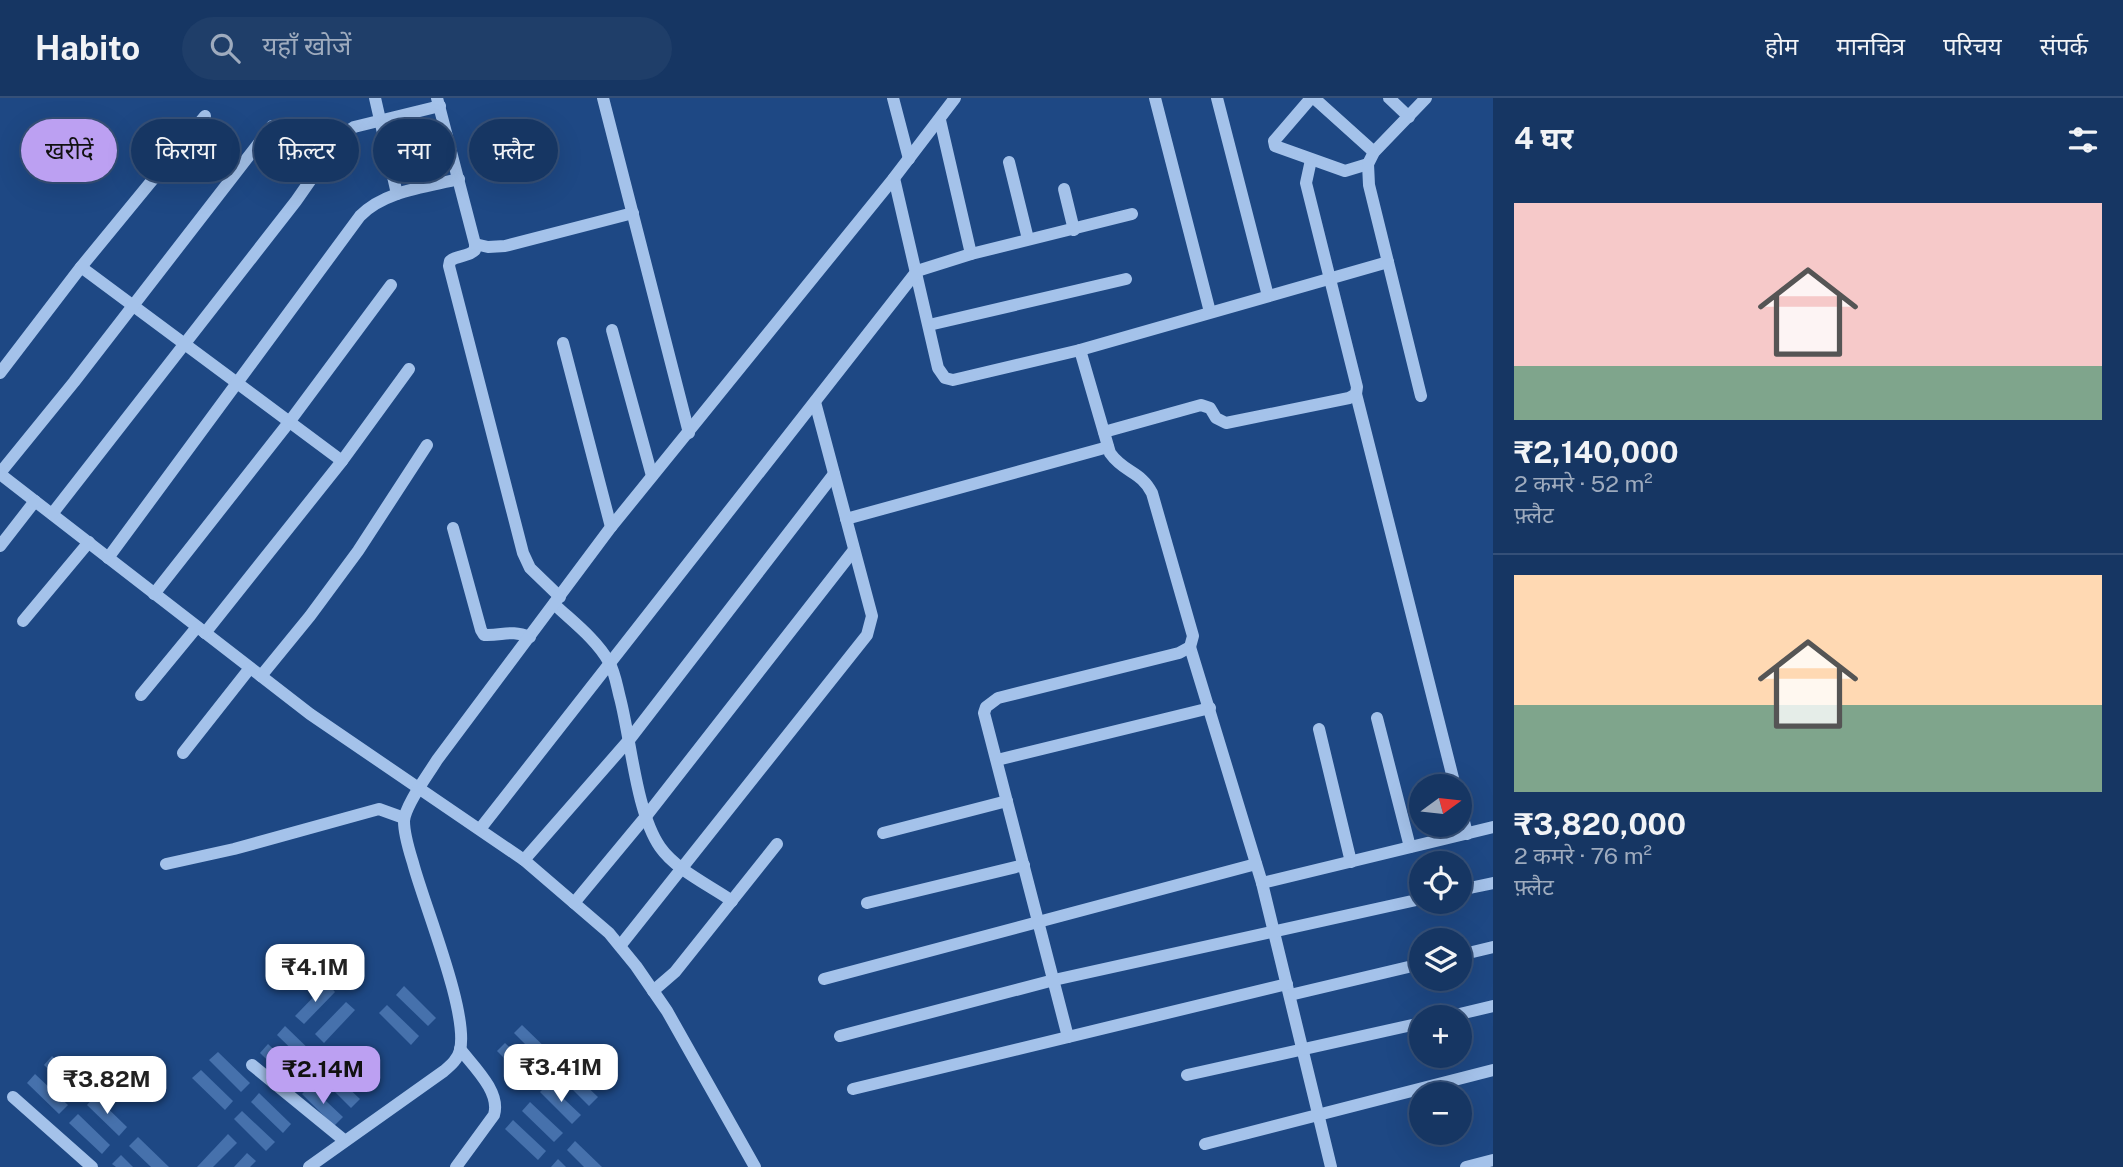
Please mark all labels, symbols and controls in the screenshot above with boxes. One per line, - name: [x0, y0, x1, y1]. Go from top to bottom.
- search box: [182, 17, 672, 80]
- text: Habito: [35, 29, 140, 67]
- icon: search: [206, 29, 244, 67]
- text: यहाँ खोजें: [262, 30, 351, 61]
- text: होम: [1765, 32, 1798, 60]
- text: मानचित्र: [1836, 32, 1905, 60]
- text: परिचय: [1943, 32, 2002, 60]
- text: संपर्क: [2040, 32, 2088, 60]
- chip: खरीदें: [21, 119, 117, 182]
- chip: किराया: [131, 119, 240, 182]
- chip: फ़िल्टर: [254, 119, 359, 182]
- chip: नया: [373, 119, 455, 182]
- chip: फ़्लैट: [469, 119, 558, 182]
- text: 4 घर: [1514, 120, 1573, 156]
- icon: filters: [2064, 121, 2102, 159]
- icon: home: [1745, 249, 1871, 375]
- text: ₹2,140,000: [1514, 434, 1679, 470]
- text: 2 कमरे · 52 m²: [1514, 470, 1653, 497]
- text: फ़्लैट: [1514, 501, 1554, 528]
- icon: home: [1745, 621, 1871, 747]
- north arrow: [1409, 774, 1472, 836]
- map controls: [1409, 774, 1472, 1145]
- text: ₹3,820,000: [1514, 806, 1686, 842]
- text: 2 कमरे · 76 m²: [1514, 842, 1652, 869]
- button: locate: [1409, 851, 1472, 914]
- text: फ़्लैट: [1514, 873, 1554, 900]
- button: layers: [1409, 928, 1472, 991]
- pin: ₹4.1M: [266, 944, 364, 1004]
- text: ₹4.1M: [281, 953, 349, 980]
- button: +: [1409, 1005, 1472, 1068]
- pin: ₹3.41M: [504, 1044, 618, 1104]
- pin: ₹2.14M: [266, 1046, 380, 1106]
- text: ₹3.41M: [520, 1053, 602, 1080]
- text: ₹2.14M: [282, 1055, 364, 1082]
- pin: ₹3.82M: [50, 1056, 164, 1116]
- text: ₹3.82M: [63, 1065, 151, 1092]
- button: −: [1409, 1082, 1472, 1145]

